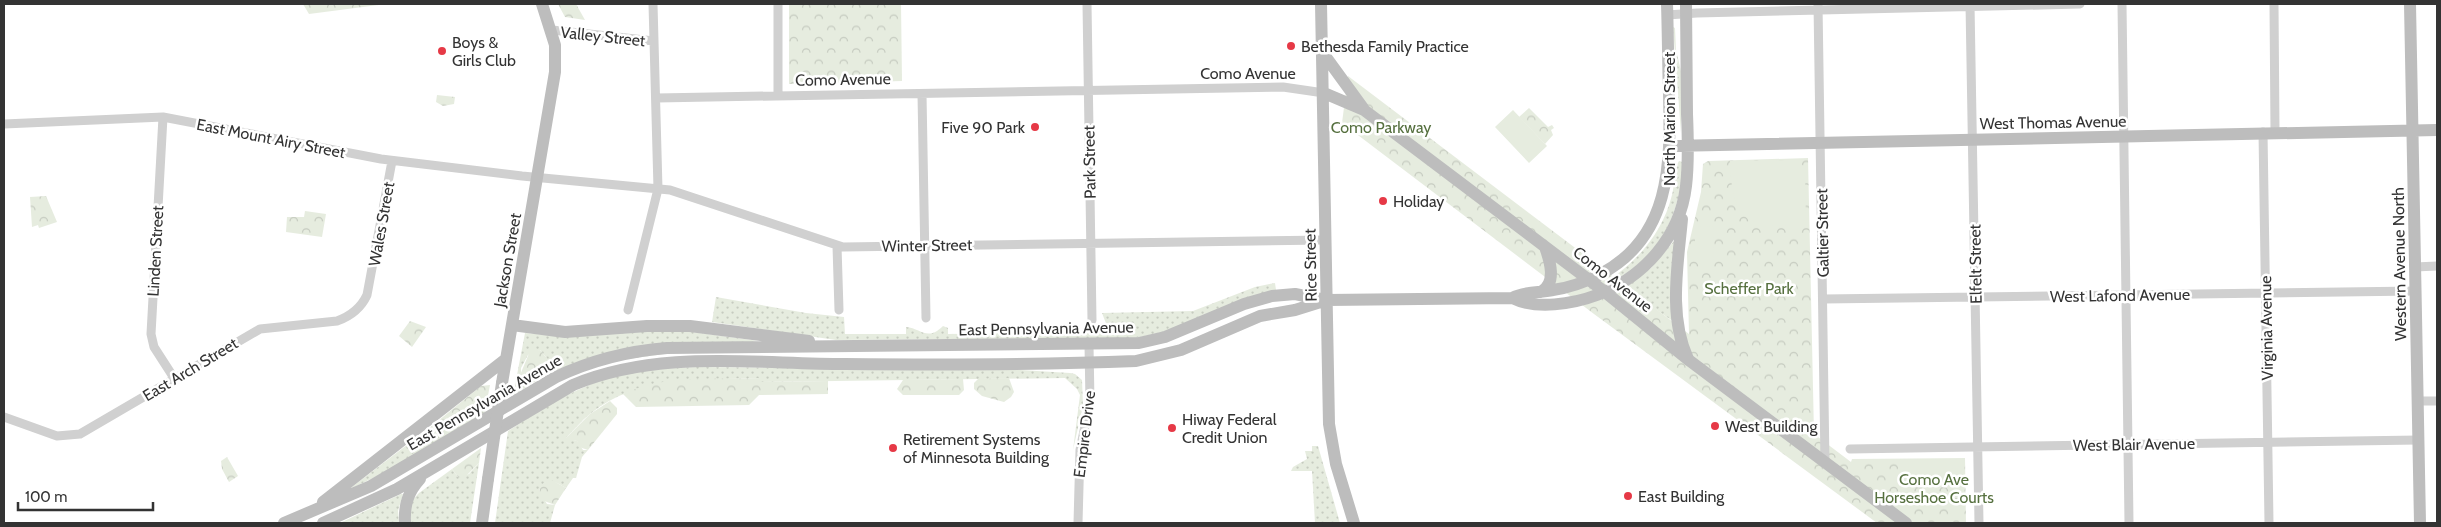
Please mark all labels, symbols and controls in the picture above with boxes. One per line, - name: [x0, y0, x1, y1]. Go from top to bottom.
- street label: Valley Street: [560, 23, 647, 50]
- place label: Boys & Girls Club: [452, 33, 516, 70]
- place label: Bethesda Family Practice: [1301, 37, 1469, 56]
- marker: Bethesda Family Practice: [1285, 40, 1297, 52]
- marker: Boys & Girls Club: [436, 45, 448, 57]
- street label: North Marion Street: [1660, 51, 1679, 186]
- street label: Como Avenue: [1200, 64, 1296, 83]
- street label: Como Avenue: [795, 69, 891, 90]
- street label: West Thomas Avenue: [1979, 112, 2127, 133]
- street label: East Mount Airy Street: [195, 115, 347, 162]
- place label: Five 90 Park: [941, 118, 1026, 137]
- park label: Como Parkway: [1331, 118, 1431, 137]
- marker: Five 90 Park: [1029, 121, 1041, 133]
- street label: Park Street: [1079, 124, 1100, 199]
- street label: Wales Street: [365, 180, 398, 268]
- street label: Western Avenue North: [2389, 187, 2410, 341]
- street label: Galtier Street: [1812, 188, 1833, 278]
- place label: Holiday: [1393, 192, 1444, 211]
- marker: Holiday: [1377, 195, 1389, 207]
- street label: Linden Street: [144, 204, 167, 297]
- street label: Jackson Street: [490, 211, 525, 310]
- street label: Elfelt Street: [1965, 223, 1986, 304]
- street label: Rice Street: [1300, 228, 1321, 302]
- street label: Winter Street: [882, 235, 973, 256]
- street label: Como Avenue: [1569, 242, 1656, 316]
- street label: Virginia Avenue: [2256, 275, 2277, 381]
- park label: Scheffer Park: [1704, 279, 1795, 298]
- street label: West Lafond Avenue: [2050, 285, 2190, 306]
- street label: East Pennsylvania Avenue: [958, 317, 1134, 340]
- street label: East Arch Street: [139, 333, 242, 405]
- street label: East Pennsylvania Avenue: [404, 350, 565, 455]
- street label: Empire Drive: [1070, 389, 1099, 479]
- place label: Hiway Federal Credit Union: [1182, 410, 1277, 447]
- place label: West Building: [1725, 417, 1818, 436]
- marker: West Building: [1709, 420, 1721, 432]
- marker: Hiway Federal Credit Union: [1166, 422, 1178, 434]
- place label: Retirement Systems of Minnesota Building: [903, 430, 1050, 467]
- street label: West Blair Avenue: [2073, 434, 2195, 455]
- marker: Retirement Systems of Minnesota Building: [887, 442, 899, 454]
- park label: Como Ave Horseshoe Courts: [1874, 470, 1994, 507]
- scale bar: [18, 480, 152, 512]
- place label: East Building: [1638, 487, 1725, 506]
- text: 100 m: [25, 488, 67, 506]
- marker: East Building: [1622, 490, 1634, 502]

